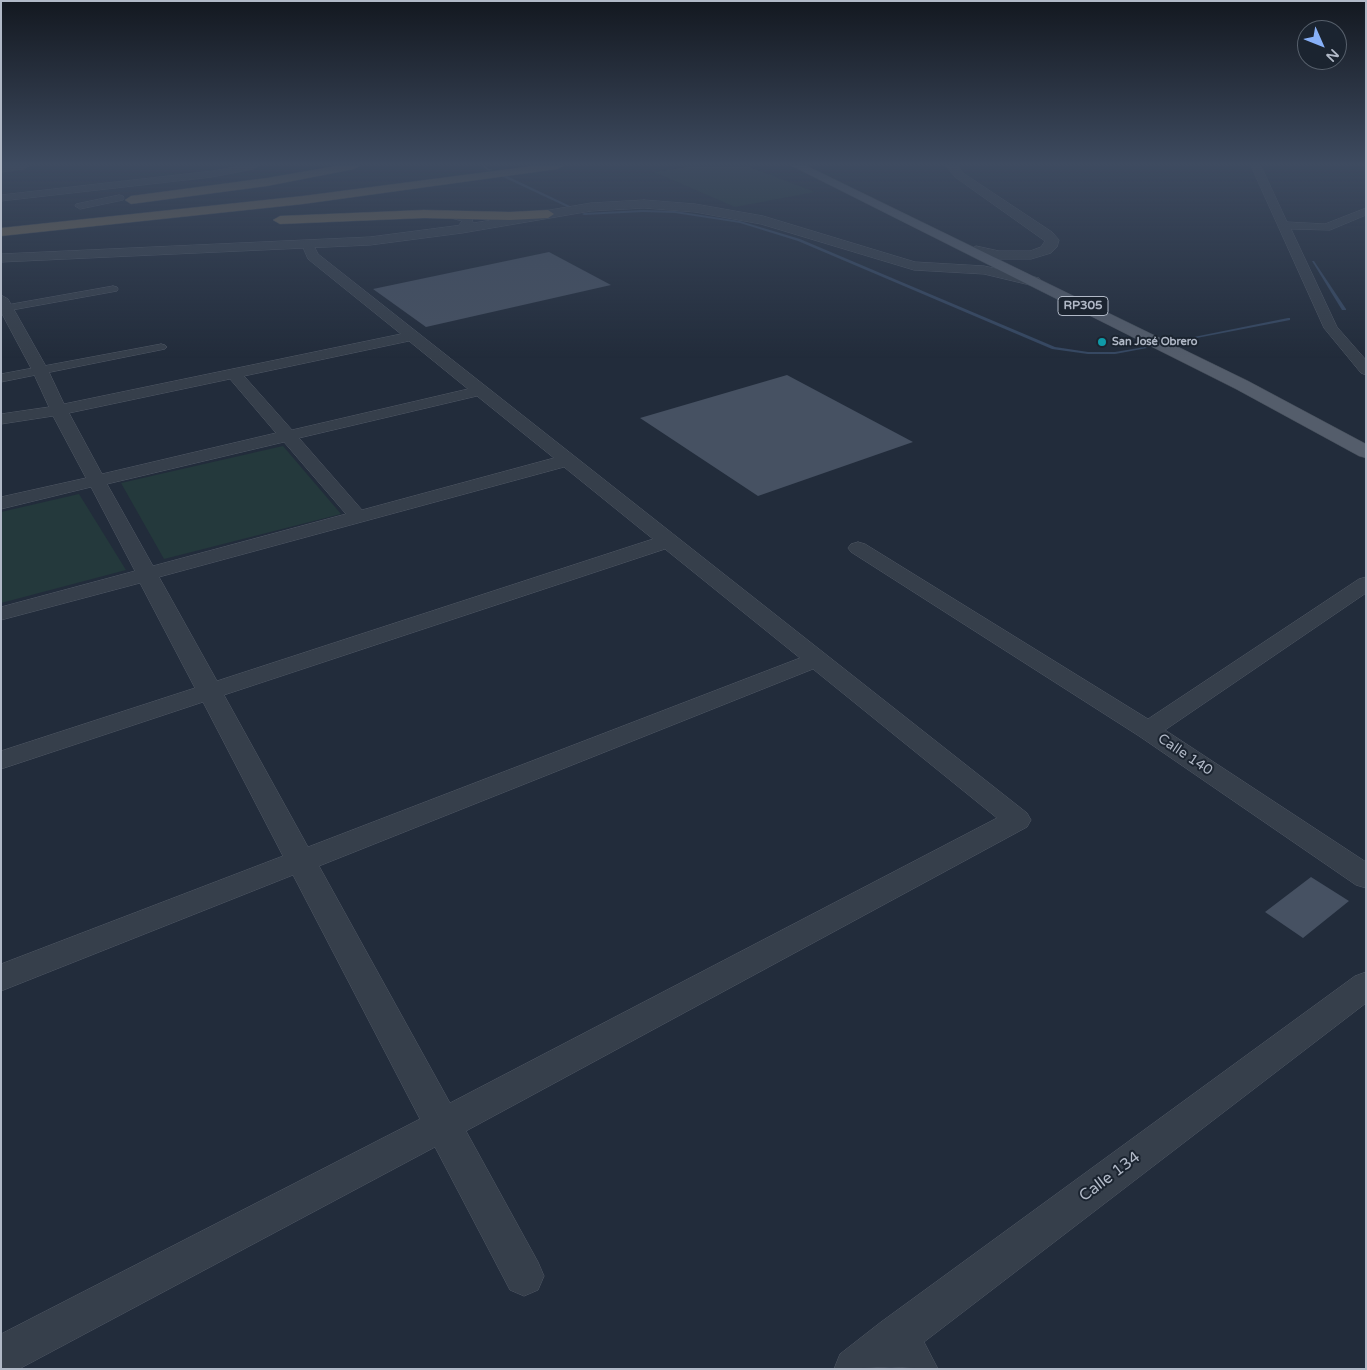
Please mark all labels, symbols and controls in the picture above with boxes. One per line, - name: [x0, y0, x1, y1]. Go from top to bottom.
- north arrow: [1297, 20, 1347, 70]
- text: N: [1322, 45, 1342, 65]
- road number: RP305: [1058, 296, 1108, 316]
- place label: San José Obrero: [1112, 335, 1197, 349]
- marker: San José Obrero: [1096, 336, 1108, 348]
- street label: Calle 140: [1154, 731, 1216, 779]
- street label: Calle 134: [1076, 1148, 1144, 1206]

